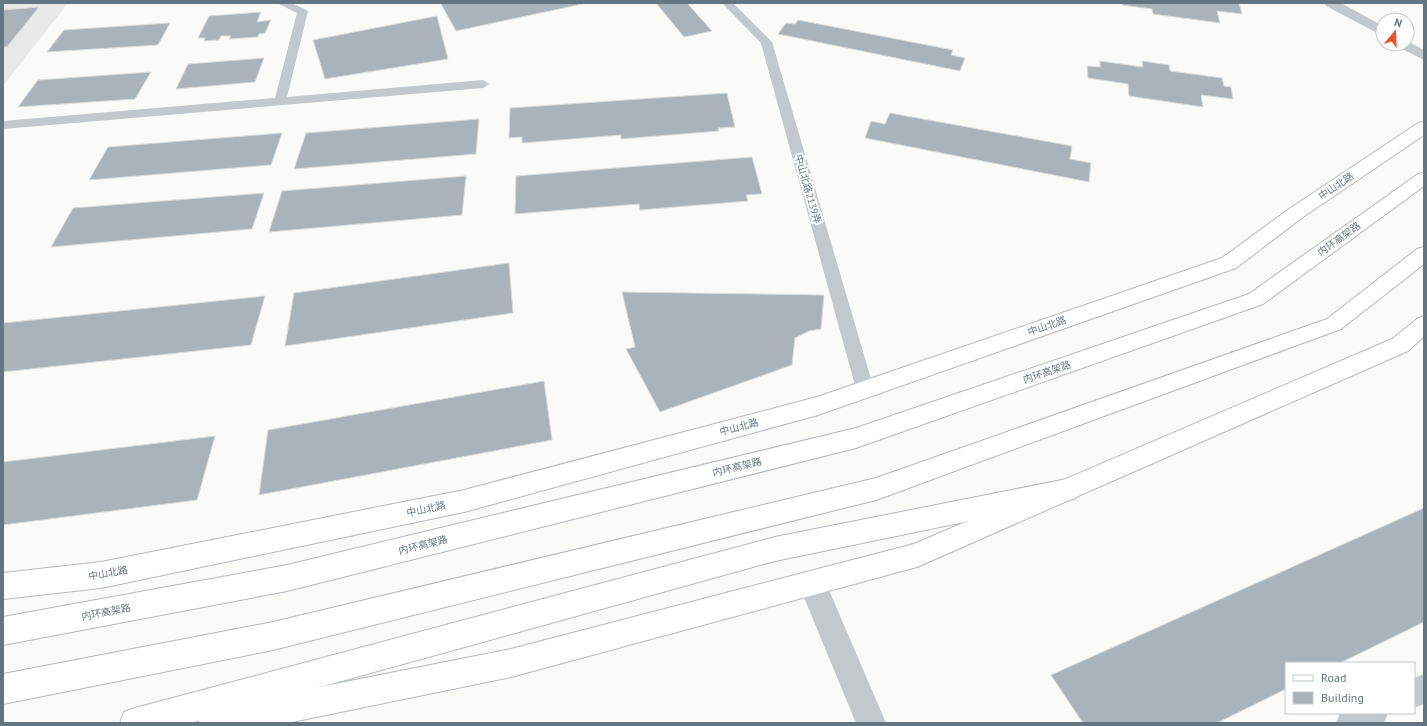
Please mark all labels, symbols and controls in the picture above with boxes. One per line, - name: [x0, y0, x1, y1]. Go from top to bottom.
- north arrow: [1375, 12, 1415, 52]
- text: N: [1393, 15, 1404, 30]
- street label: 中山北路2139弄: [792, 153, 824, 225]
- street label: 中山北路: [1316, 169, 1356, 203]
- street label: 内环高架路: [1315, 219, 1363, 259]
- street label: 中山北路: [1026, 313, 1068, 339]
- street label: 内环高架路: [1021, 358, 1073, 386]
- street label: 中山北路: [718, 416, 760, 438]
- street label: 内环高架路: [711, 455, 763, 479]
- street label: 中山北路: [405, 498, 447, 520]
- street label: 内环高架路: [397, 533, 449, 557]
- street label: 中山北路: [87, 563, 129, 583]
- street label: 内环高架路: [80, 601, 132, 623]
- legend: [1285, 662, 1415, 714]
- text: Road: [1321, 670, 1346, 685]
- text: Building: [1321, 690, 1364, 705]

